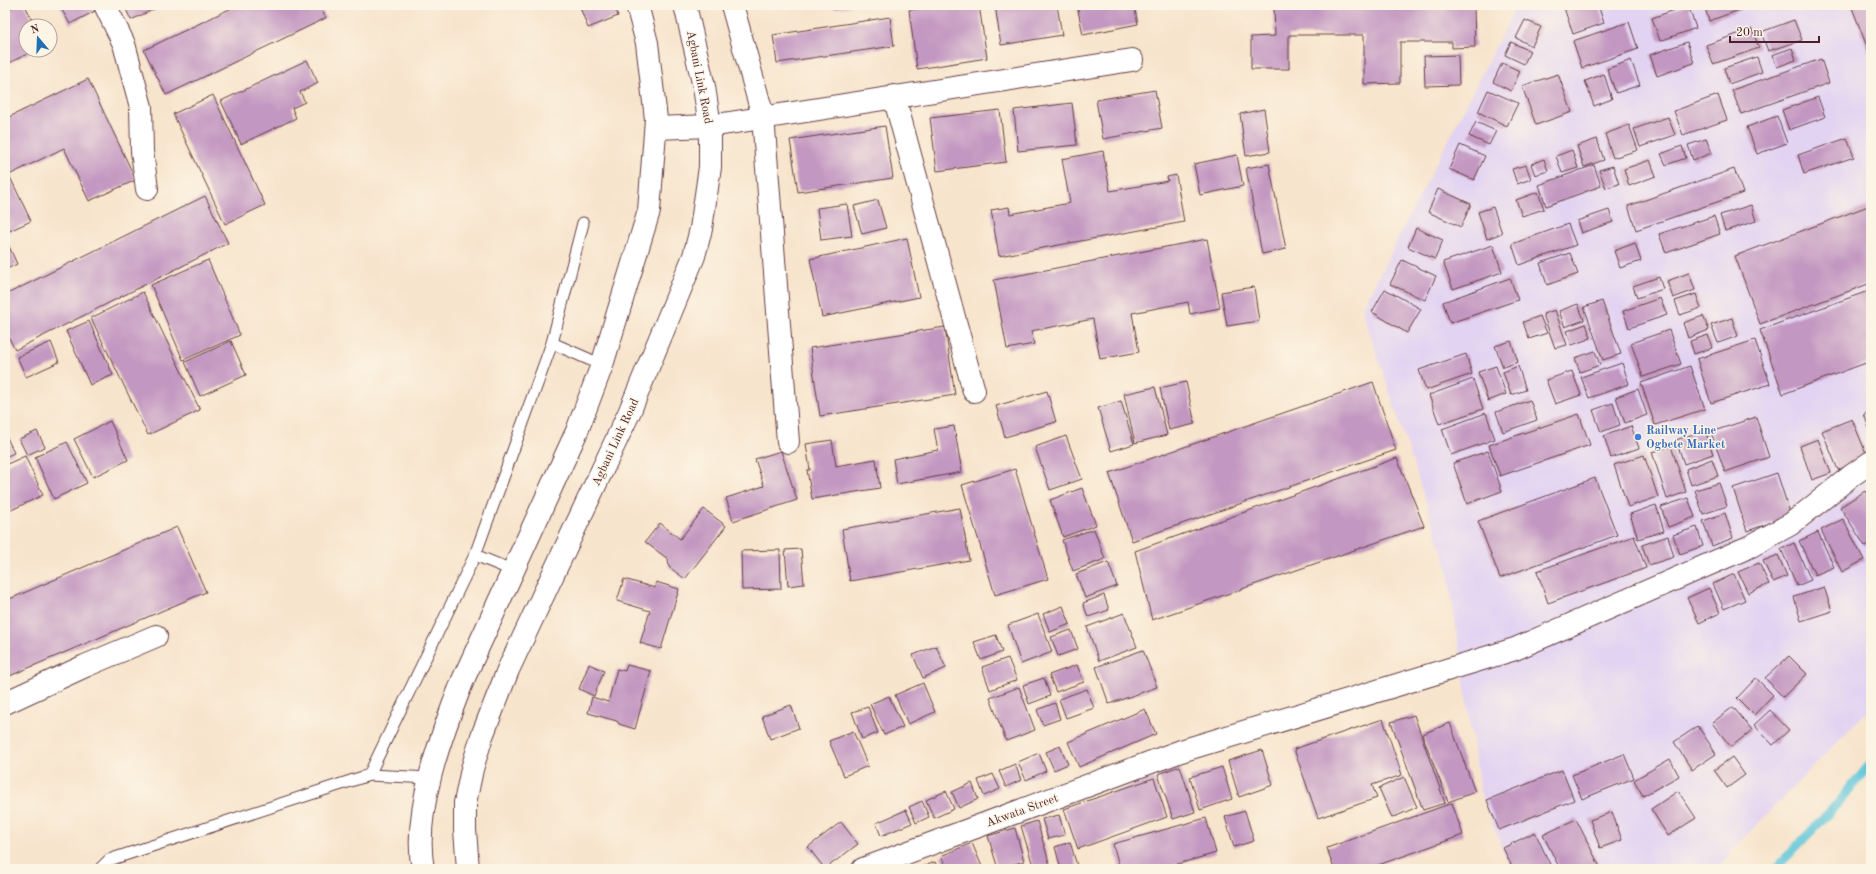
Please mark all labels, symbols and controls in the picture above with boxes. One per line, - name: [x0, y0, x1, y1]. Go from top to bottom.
- north arrow: [18, 18, 58, 58]
- scale bar: [1730, 18, 1819, 44]
- text: N: [29, 23, 42, 37]
- text: 20 m: [1736, 27, 1763, 39]
- street label: Agbani Link Road: [684, 29, 714, 125]
- street label: Agbani Link Road: [590, 397, 641, 488]
- place label: Railway Line Ogbete Market: [1646, 425, 1726, 451]
- marker: Railway Line Ogbete Market: [1633, 432, 1643, 442]
- street label: Akwata Street: [985, 792, 1060, 829]

